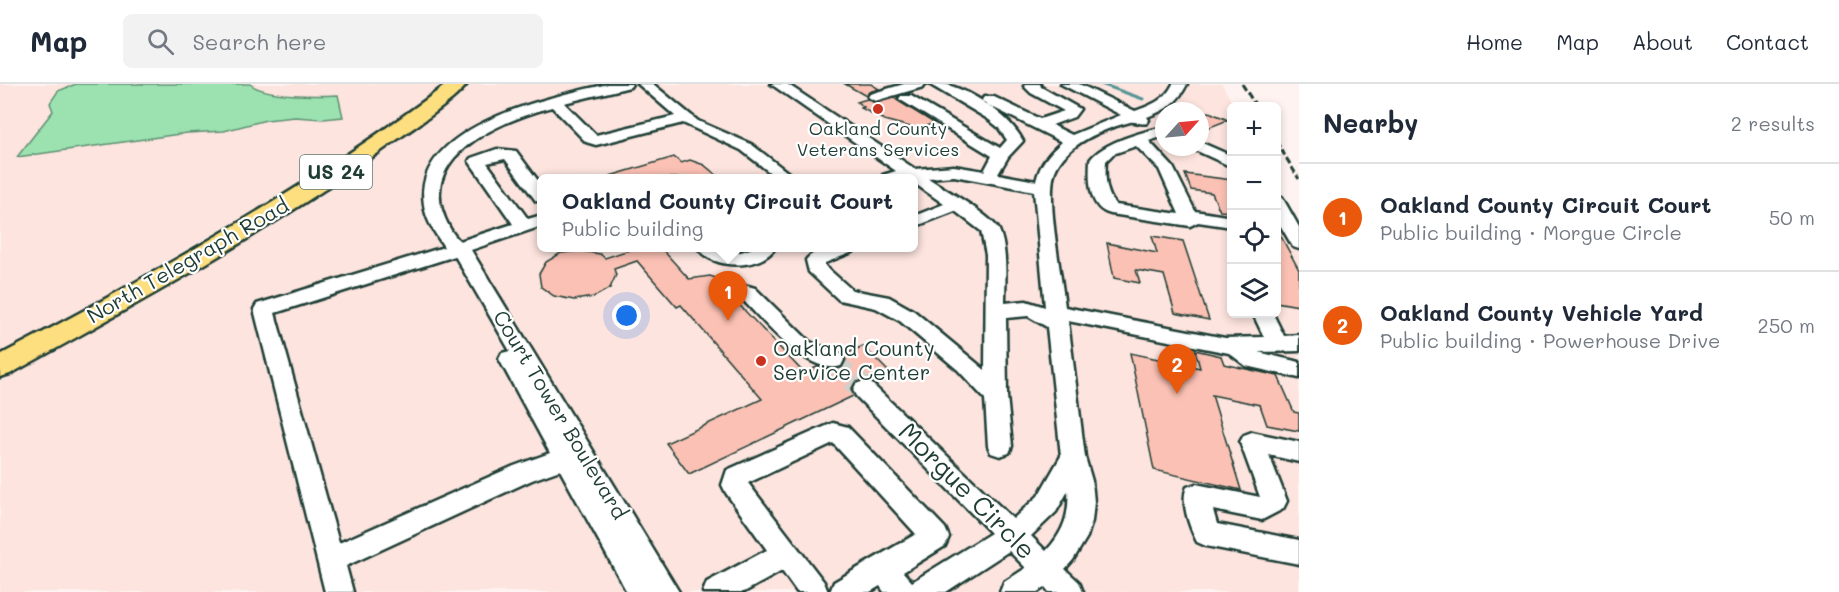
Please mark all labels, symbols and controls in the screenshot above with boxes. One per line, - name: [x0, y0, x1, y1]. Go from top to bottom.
- search box: [123, 14, 543, 68]
- text: Map: [30, 23, 87, 59]
- icon: search: [144, 25, 177, 58]
- text: Search here: [192, 27, 326, 56]
- text: Home: [1466, 28, 1523, 55]
- text: Map: [1556, 28, 1599, 55]
- text: About: [1632, 28, 1693, 55]
- text: Contact: [1726, 28, 1809, 55]
- marker: Oakland County Veterans Services: [871, 102, 885, 116]
- north arrow: [1155, 102, 1209, 156]
- map controls: [1227, 102, 1281, 318]
- button: +: [1227, 102, 1281, 156]
- text: Nearby: [1323, 106, 1418, 140]
- text: 2 results: [1731, 110, 1815, 136]
- place label: Oakland County Veterans Services: [797, 116, 959, 161]
- road number: US 24: [300, 155, 372, 189]
- button: −: [1227, 156, 1281, 210]
- popup: [537, 174, 918, 252]
- text: Oakland County Circuit Court: [562, 186, 893, 215]
- text: Oakland County Circuit Court: [1380, 190, 1711, 219]
- street label: North Telegraph Road: [81, 191, 293, 329]
- text: 1: [1338, 204, 1347, 230]
- text: 50 m: [1769, 204, 1815, 230]
- button: locate: [1227, 210, 1281, 264]
- text: Public building: [562, 215, 703, 241]
- text: Public building · Morgue Circle: [1380, 219, 1682, 245]
- button: layers: [1227, 264, 1281, 318]
- pin: 1: [708, 272, 748, 321]
- text: Oakland County Vehicle Yard: [1380, 298, 1703, 327]
- your location: [612, 301, 641, 330]
- street label: Court Tower Boulevard: [488, 305, 635, 524]
- text: 2: [1337, 312, 1348, 338]
- text: 250 m: [1758, 312, 1815, 338]
- text: Public building · Powerhouse Drive: [1380, 327, 1720, 353]
- place label: Oakland County Service Center: [773, 334, 935, 385]
- pin: 2: [1158, 344, 1196, 394]
- marker: Oakland County Service Center: [754, 354, 768, 368]
- street label: Morgue Circle: [892, 414, 1044, 566]

